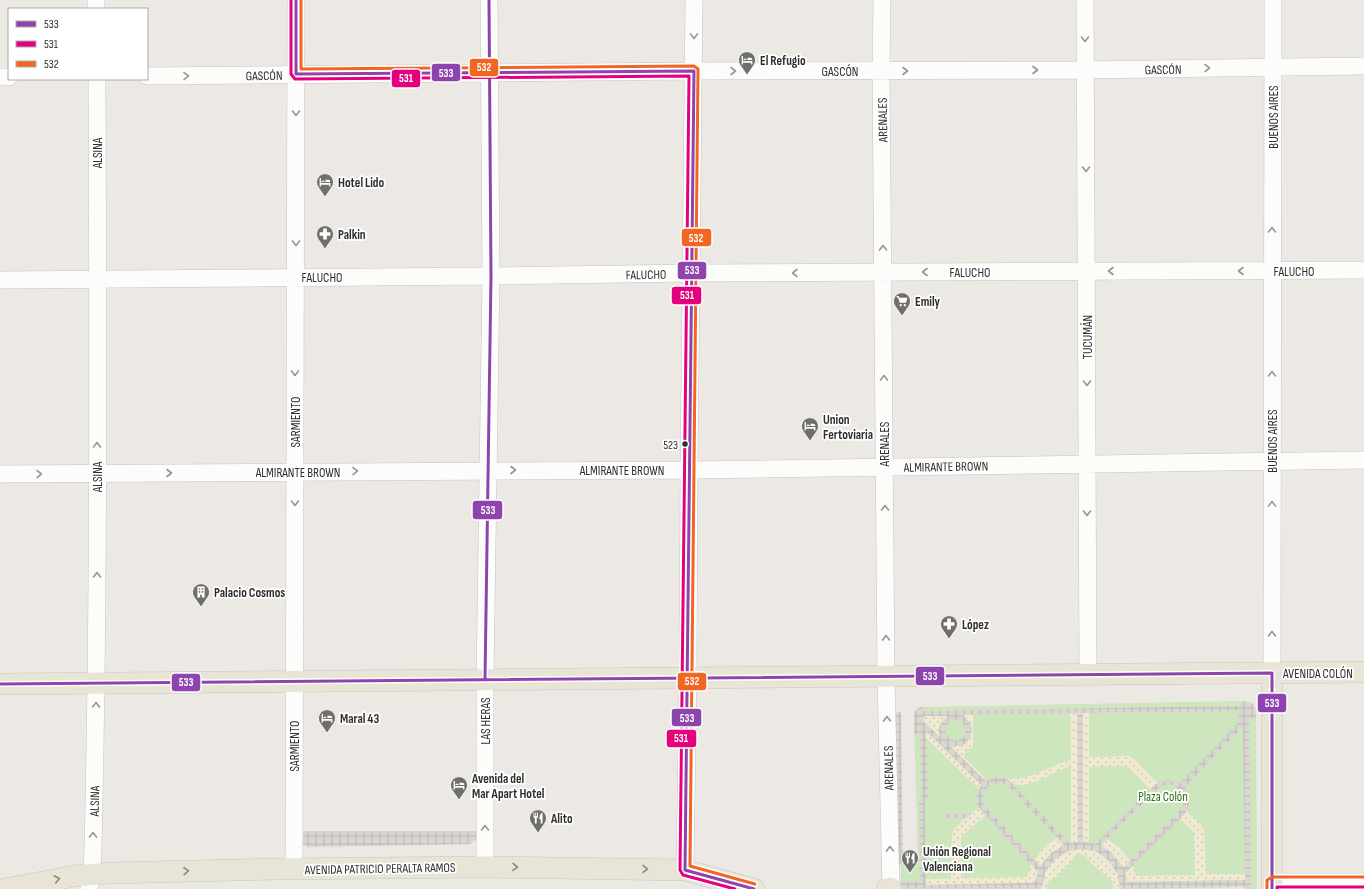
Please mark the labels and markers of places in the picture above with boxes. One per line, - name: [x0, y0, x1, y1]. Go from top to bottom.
- hotel icon: El Refugio: [737, 50, 757, 75]
- place label: El Refugio: [760, 53, 806, 69]
- hotel icon: Hotel Lido: [315, 172, 335, 197]
- place label: Hotel Lido: [338, 175, 384, 191]
- pharmacy icon: Palkin: [315, 224, 335, 249]
- place label: Palkin: [338, 227, 366, 243]
- supermarket icon: Emily: [892, 291, 912, 316]
- place label: Emily: [915, 294, 941, 310]
- place label: Union Fertoviaria: [823, 412, 873, 443]
- hotel icon: Union Fertoviaria: [800, 416, 820, 441]
- place label: 523: [663, 438, 678, 453]
- marker: 523: [680, 439, 690, 449]
- building icon: Palacio Cosmos: [191, 582, 211, 607]
- place label: Palacio Cosmos: [214, 585, 285, 601]
- pharmacy icon: López: [939, 614, 959, 639]
- place label: López: [962, 617, 989, 633]
- hotel icon: Maral 43: [317, 708, 337, 733]
- place label: Maral 43: [340, 711, 379, 727]
- place label: Avenida del Mar Apart Hotel: [471, 771, 545, 802]
- hotel icon: Avenida del Mar Apart Hotel: [449, 775, 469, 800]
- restaurant icon: Alito: [528, 808, 548, 833]
- place label: Alito: [550, 811, 573, 827]
- place label: Unión Regional Valenciana: [923, 844, 991, 875]
- restaurant icon: Unión Regional Valenciana: [900, 848, 920, 873]

